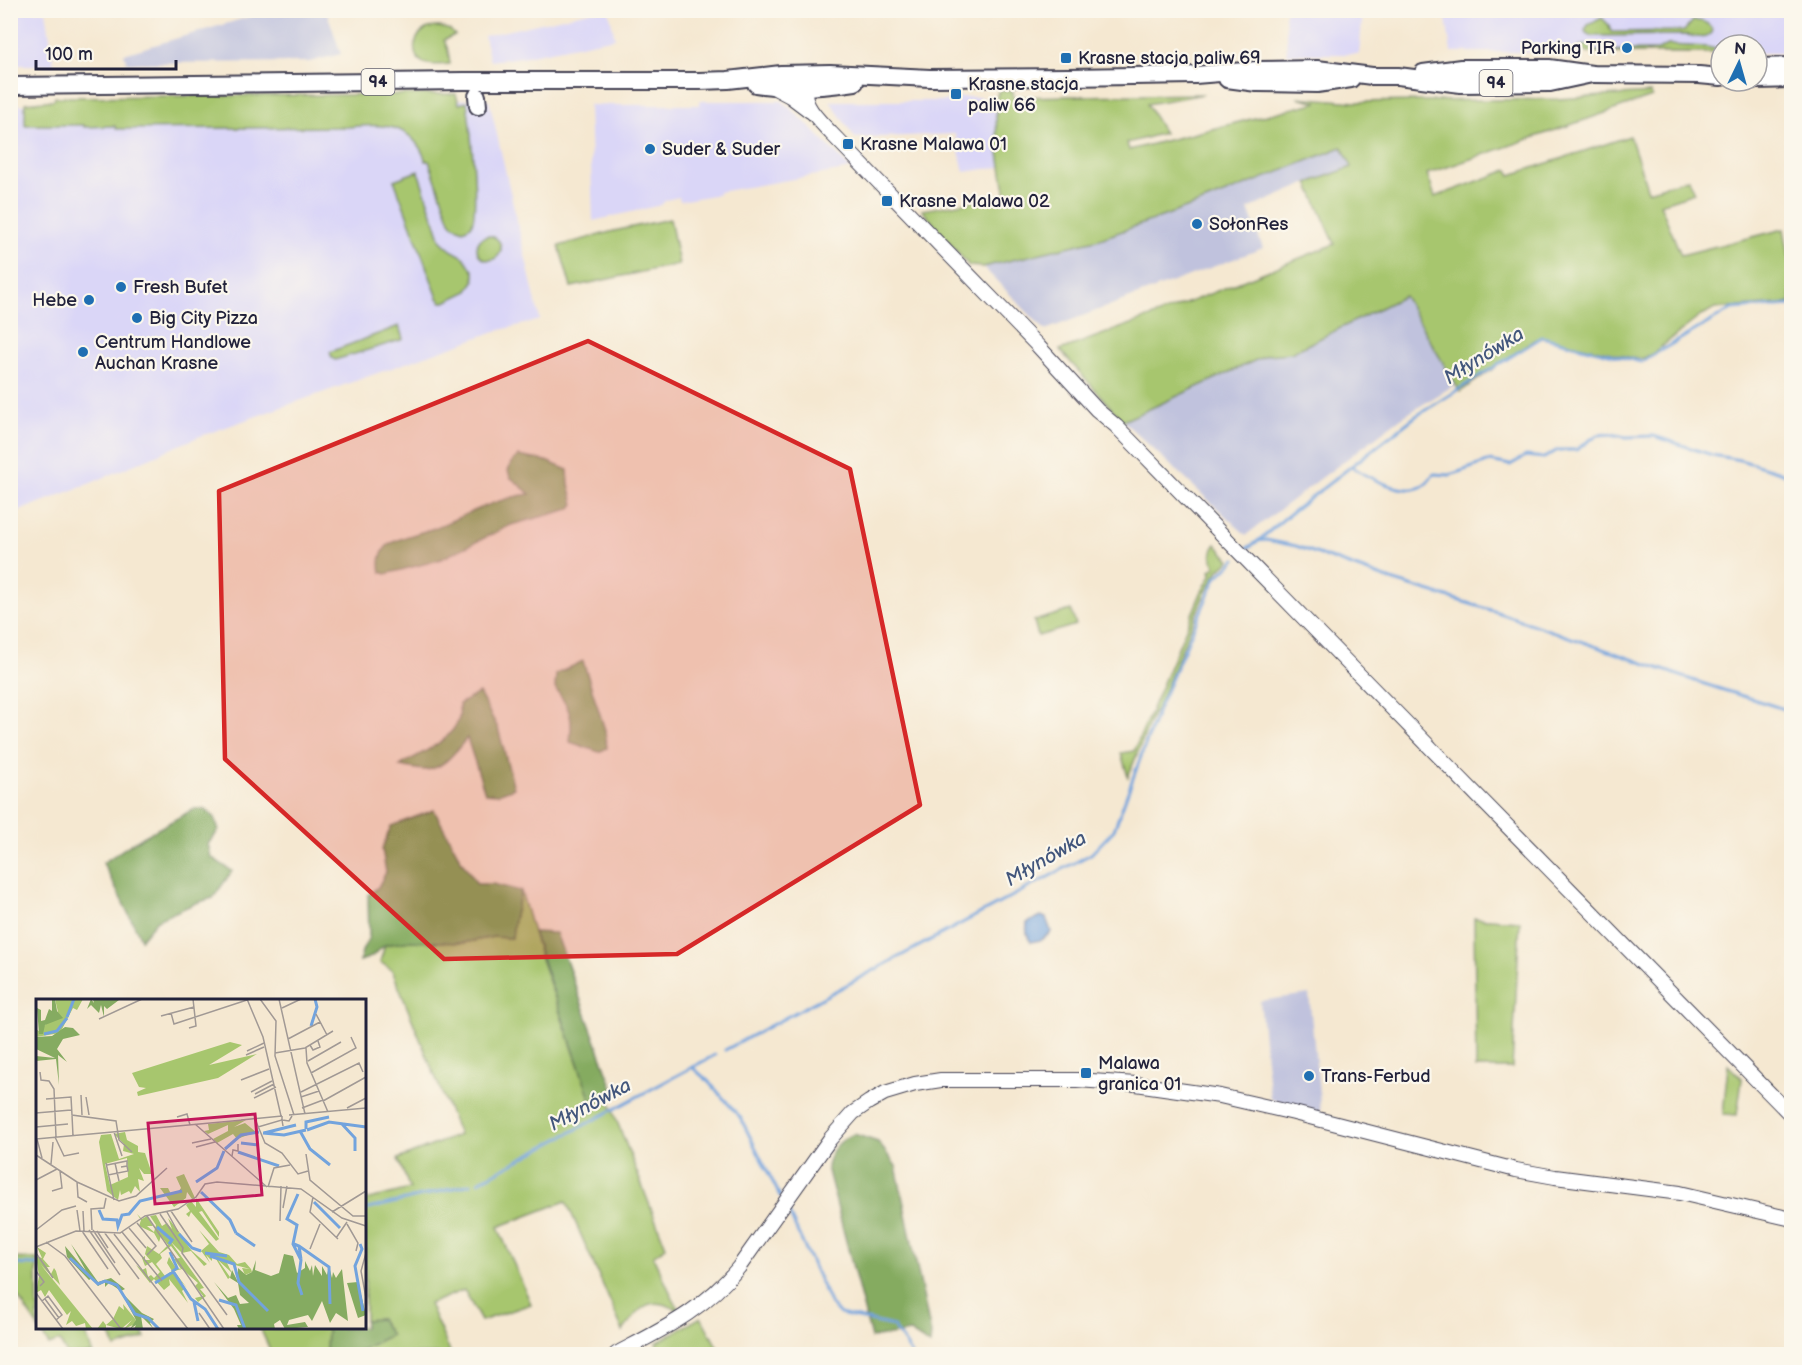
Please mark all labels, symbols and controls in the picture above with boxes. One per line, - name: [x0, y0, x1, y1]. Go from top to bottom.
- scale bar: [36, 33, 176, 71]
- north arrow: [1709, 33, 1769, 93]
- place label: Parking TIR: [1521, 38, 1615, 59]
- text: N: [1733, 40, 1747, 60]
- marker: Parking TIR: [1620, 41, 1634, 55]
- text: 100 m: [45, 44, 93, 65]
- place label: Krasne stacja paliw 69: [1078, 48, 1261, 69]
- marker: Krasne stacja paliw 69: [1059, 51, 1073, 65]
- road number: 94: [362, 69, 394, 95]
- road number: 94: [1480, 70, 1512, 96]
- place label: Krasne stacja paliw 66: [968, 74, 1079, 116]
- marker: Krasne stacja paliw 66: [949, 87, 963, 101]
- place label: Krasne Malawa 01: [860, 134, 1007, 155]
- marker: Krasne Malawa 01: [841, 137, 855, 151]
- place label: Suder & Suder: [662, 139, 781, 160]
- marker: Suder & Suder: [643, 142, 657, 156]
- place label: Krasne Malawa 02: [899, 191, 1050, 212]
- marker: Krasne Malawa 02: [880, 194, 894, 208]
- place label: SołonRes: [1209, 214, 1288, 235]
- marker: SołonRes: [1190, 217, 1204, 231]
- place label: Fresh Bufet: [133, 277, 228, 298]
- marker: Fresh Bufet: [114, 280, 128, 294]
- place label: Hebe: [32, 290, 77, 311]
- marker: Hebe: [82, 293, 96, 307]
- place label: Big City Pizza: [149, 308, 258, 329]
- marker: Big City Pizza: [130, 311, 144, 325]
- water label: Młynówka: [1440, 322, 1528, 390]
- place label: Centrum Handlowe Auchan Krasne: [95, 332, 251, 374]
- marker: Centrum Handlowe Auchan Krasne: [76, 345, 90, 359]
- water label: Młynówka: [1001, 826, 1091, 892]
- inset map: [36, 999, 366, 1329]
- place label: Malawa granica 01: [1098, 1053, 1181, 1095]
- marker: Malawa granica 01: [1079, 1066, 1093, 1080]
- place label: Trans-Ferbud: [1321, 1066, 1431, 1087]
- marker: Trans-Ferbud: [1302, 1069, 1316, 1083]
- water label: Młynówka: [545, 1073, 635, 1137]

